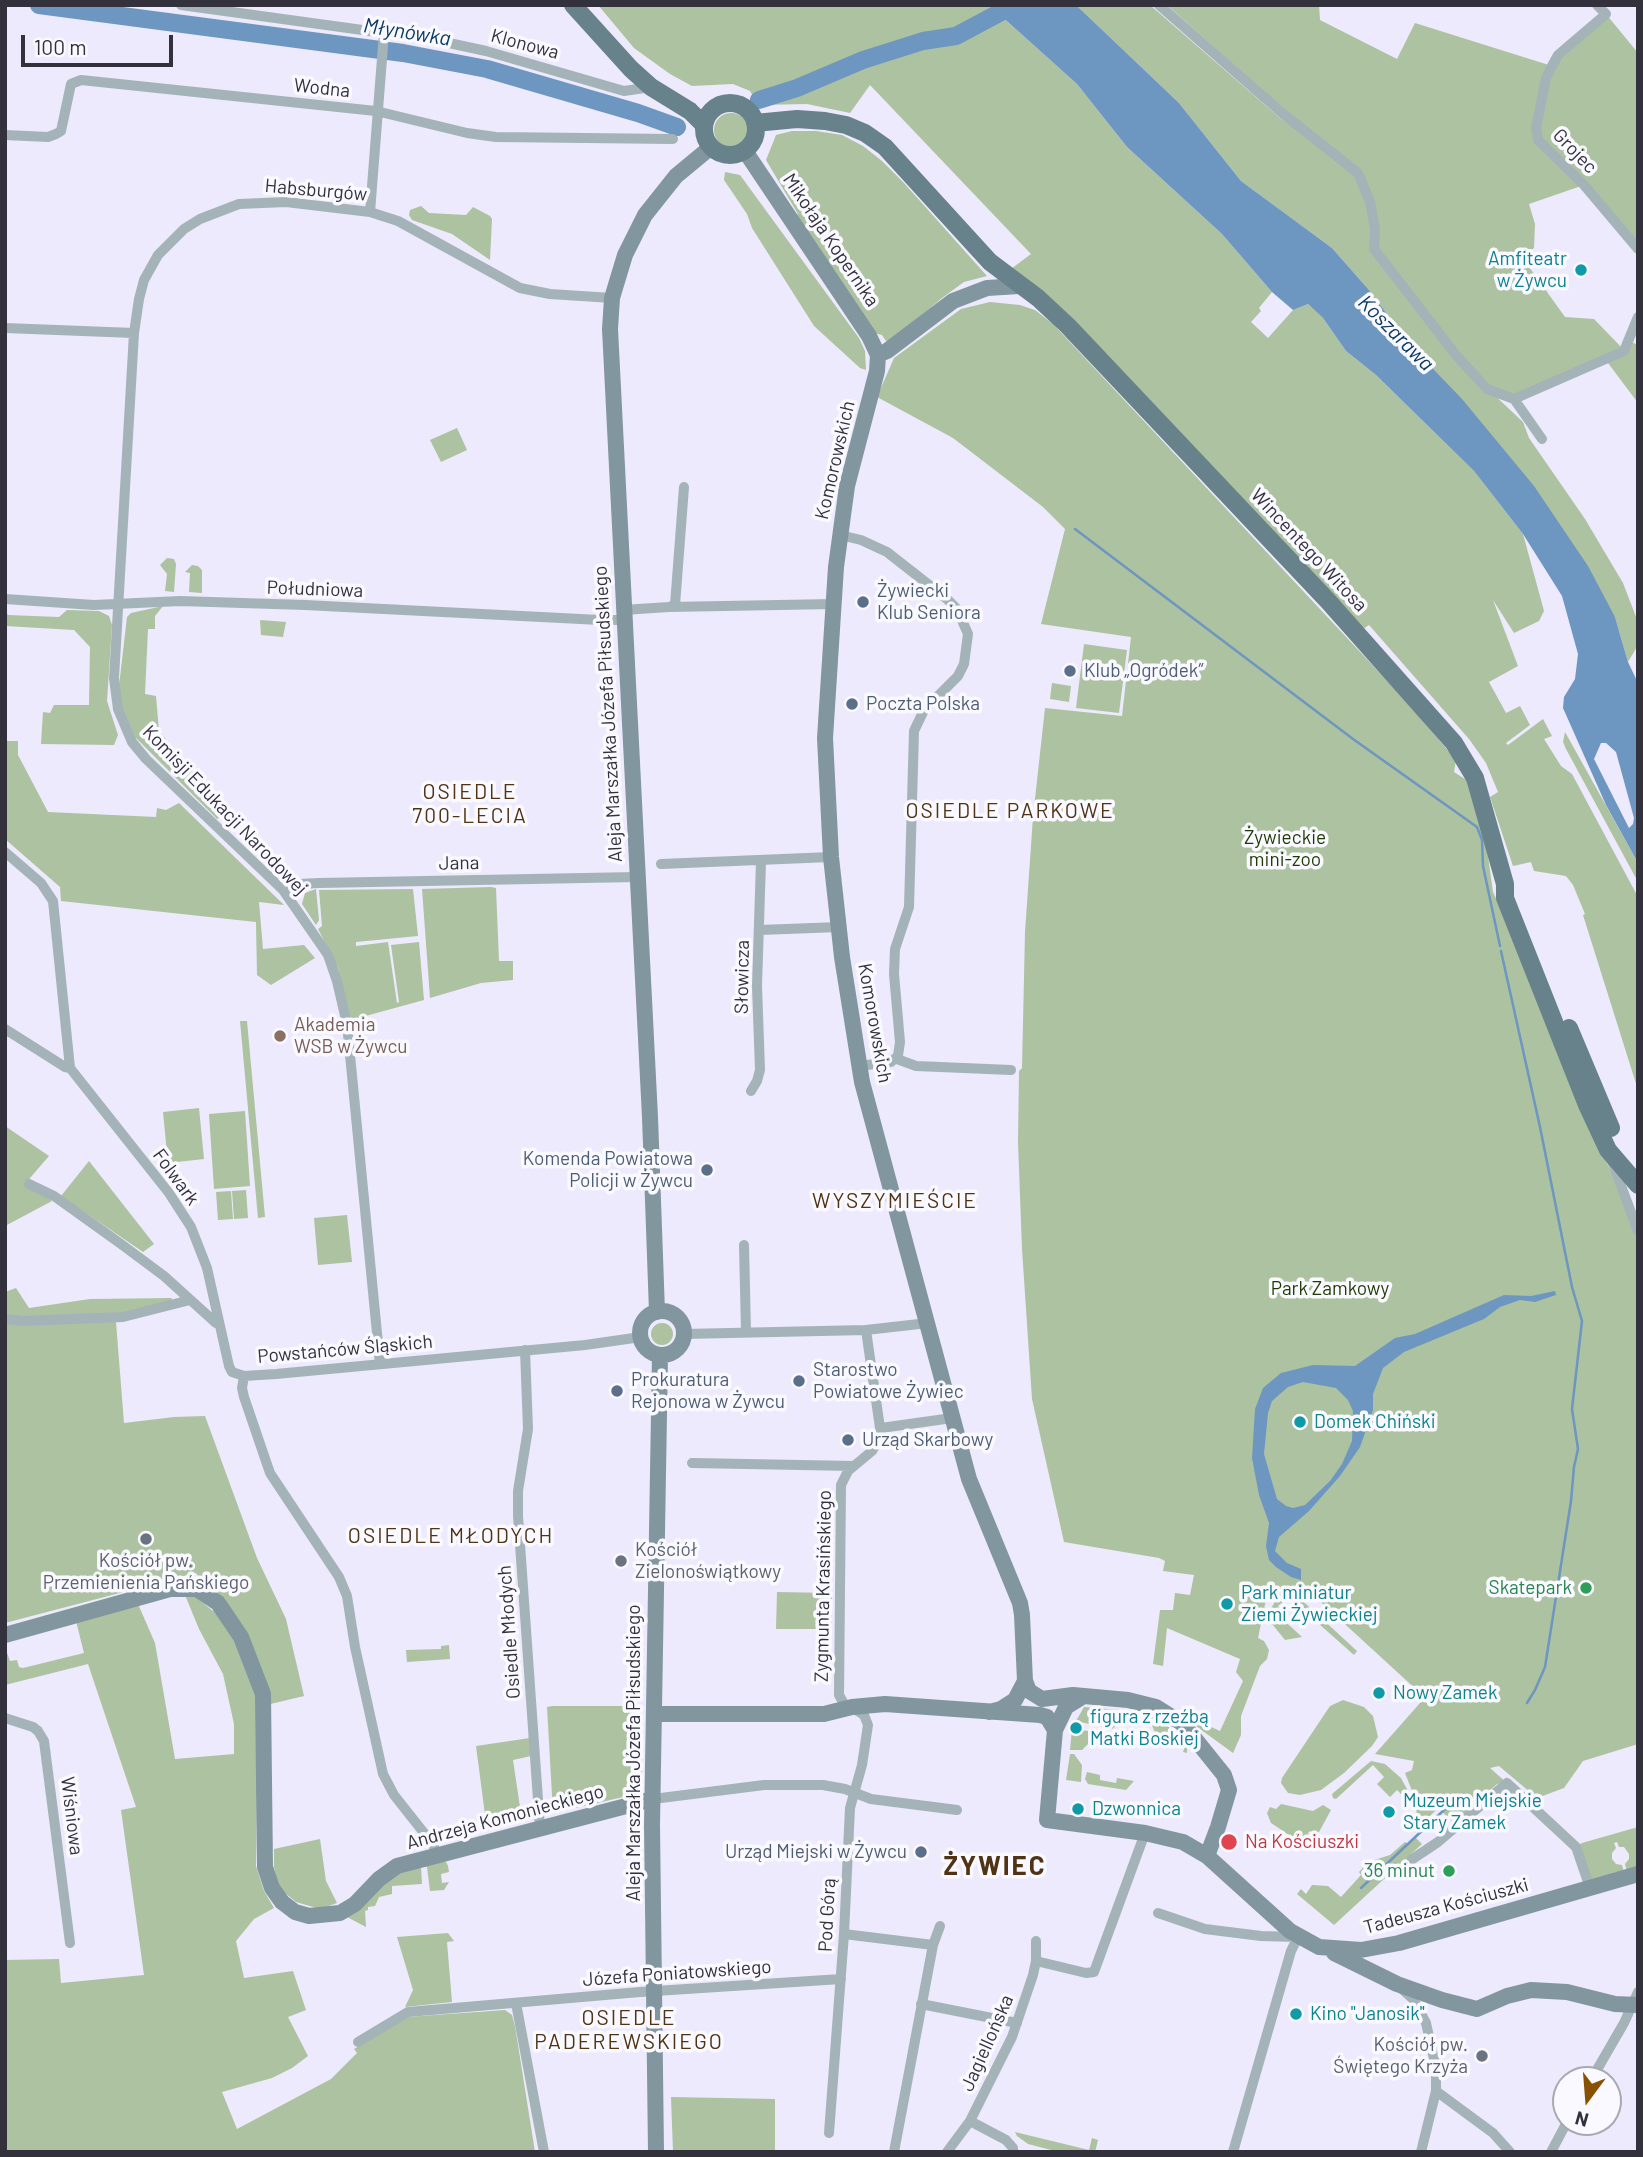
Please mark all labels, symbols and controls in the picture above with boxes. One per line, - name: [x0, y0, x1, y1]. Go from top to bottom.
- water label: Młynówka: [362, 13, 452, 51]
- scale bar: [24, 21, 177, 65]
- street label: Klonowa: [488, 24, 562, 64]
- text: 100 m: [34, 34, 87, 59]
- street label: Wodna: [293, 74, 351, 102]
- street label: Grojec: [1548, 124, 1602, 178]
- street label: Mikołaja Kopernika: [778, 169, 884, 311]
- street label: Habsburgów: [264, 174, 368, 206]
- place label: Amfiteatr w Żywcu: [1488, 248, 1567, 292]
- marker: Amfiteatr w Żywcu: [1573, 262, 1589, 278]
- water label: Koszarawa: [1353, 290, 1439, 376]
- street label: Komorowskich: [810, 398, 860, 522]
- street label: Wincentego Witosa: [1246, 484, 1372, 616]
- street label: Aleja Marszałka Józefa Piłsudskiego: [589, 565, 627, 863]
- street label: Południowa: [266, 576, 364, 602]
- place label: Żywiecki Klub Seniora: [877, 580, 981, 624]
- marker: Żywiecki Klub Seniora: [855, 594, 871, 610]
- place label: Klub „Ogródek”: [1084, 660, 1203, 682]
- marker: Klub „Ogródek”: [1062, 663, 1078, 679]
- place label: Poczta Polska: [866, 693, 980, 715]
- marker: Poczta Polska: [844, 696, 860, 712]
- street label: Komisji Edukacji Narodowej: [138, 720, 312, 900]
- district label: OSIEDLE 700-LECIA: [413, 779, 527, 829]
- district label: OSIEDLE PARKOWE: [907, 798, 1113, 824]
- park label: Żywieckie mini-zoo: [1244, 827, 1326, 871]
- street label: Jana: [438, 851, 480, 875]
- street label: Słowicza: [730, 940, 754, 1014]
- street label: Komorowskich: [853, 961, 897, 1085]
- place label: Akademia WSB w Żywcu: [294, 1014, 407, 1058]
- marker: Akademia WSB w Żywcu: [272, 1028, 288, 1044]
- street label: Folwark: [148, 1144, 204, 1210]
- place label: Komenda Powiatowa Policji w Żywcu: [523, 1148, 693, 1192]
- marker: Komenda Powiatowa Policji w Żywcu: [699, 1162, 715, 1178]
- district label: WYSZYMIEŚCIE: [813, 1188, 977, 1214]
- park label: Park Zamkowy: [1271, 1278, 1389, 1300]
- street label: Powstańców Śląskich: [256, 1330, 434, 1368]
- place label: Starostwo Powiatowe Żywiec: [813, 1359, 964, 1403]
- place label: Prokuratura Rejonowa w Żywcu: [631, 1369, 785, 1413]
- marker: Starostwo Powiatowe Żywiec: [791, 1373, 807, 1389]
- marker: Prokuratura Rejonowa w Żywcu: [609, 1383, 625, 1399]
- place label: Domek Chiński: [1314, 1411, 1435, 1433]
- marker: Domek Chiński: [1292, 1414, 1308, 1430]
- place label: Urząd Skarbowy: [862, 1429, 993, 1451]
- marker: Urząd Skarbowy: [840, 1432, 856, 1448]
- street label: Zygmunta Krasińskiego: [810, 1490, 836, 1682]
- district label: OSIEDLE MŁODYCH: [350, 1523, 552, 1549]
- marker: Kościół pw. Przemienienia Pańskiego: [138, 1531, 154, 1547]
- place label: Kościół Zielonoświątkowy: [635, 1539, 781, 1583]
- place label: Kościół pw. Przemienienia Pańskiego: [43, 1550, 249, 1594]
- marker: Kościół Zielonoświątkowy: [613, 1553, 629, 1569]
- street label: Osiedle Młodych: [493, 1564, 525, 1700]
- place label: Skatepark: [1489, 1577, 1572, 1599]
- marker: Skatepark: [1578, 1580, 1594, 1596]
- place label: Park miniatur Ziemi Żywieckiej: [1241, 1582, 1378, 1626]
- marker: Park miniatur Ziemi Żywieckiej: [1219, 1596, 1235, 1612]
- street label: Aleja Marszałka Józefa Piłsudskiego: [623, 1605, 645, 1901]
- place label: Nowy Zamek: [1393, 1682, 1497, 1704]
- marker: Nowy Zamek: [1371, 1685, 1387, 1701]
- place label: figura z rzeźbą Matki Boskiej: [1090, 1706, 1209, 1750]
- marker: figura z rzeźbą Matki Boskiej: [1068, 1720, 1084, 1736]
- street label: Wiśniowa: [56, 1775, 88, 1857]
- street label: Andrzeja Komonieckiego: [404, 1780, 606, 1854]
- place label: Muzeum Miejskie Stary Zamek: [1403, 1790, 1542, 1834]
- place label: Dzwonnica: [1092, 1798, 1181, 1820]
- marker: Dzwonnica: [1070, 1801, 1086, 1817]
- marker: Muzeum Miejskie Stary Zamek: [1381, 1804, 1397, 1820]
- place label: Na Kościuszki: [1245, 1831, 1359, 1853]
- marker: Na Kościuszki: [1219, 1832, 1239, 1852]
- place label: Urząd Miejski w Żywcu: [725, 1841, 907, 1863]
- marker: Urząd Miejski w Żywcu: [913, 1844, 929, 1860]
- district label: ŻYWIEC: [944, 1850, 1046, 1882]
- place label: 36 minut: [1364, 1860, 1435, 1882]
- marker: 36 minut: [1441, 1863, 1457, 1879]
- street label: Tadeusza Kościuszki: [1361, 1873, 1531, 1939]
- street label: Pod Górą: [814, 1878, 840, 1952]
- street label: Józefa Poniatowskiego: [582, 1955, 772, 1991]
- street label: Jagiellońska: [956, 1991, 1018, 2095]
- place label: Kino "Janosik": [1310, 2003, 1425, 2025]
- district label: OSIEDLE PADEREWSKIEGO: [536, 2005, 722, 2055]
- marker: Kino "Janosik": [1288, 2006, 1304, 2022]
- place label: Kościół pw. Świętego Krzyża: [1333, 2034, 1468, 2078]
- marker: Kościół pw. Świętego Krzyża: [1474, 2048, 1490, 2064]
- north arrow: [1552, 2066, 1622, 2136]
- text: N: [1572, 2107, 1591, 2133]

